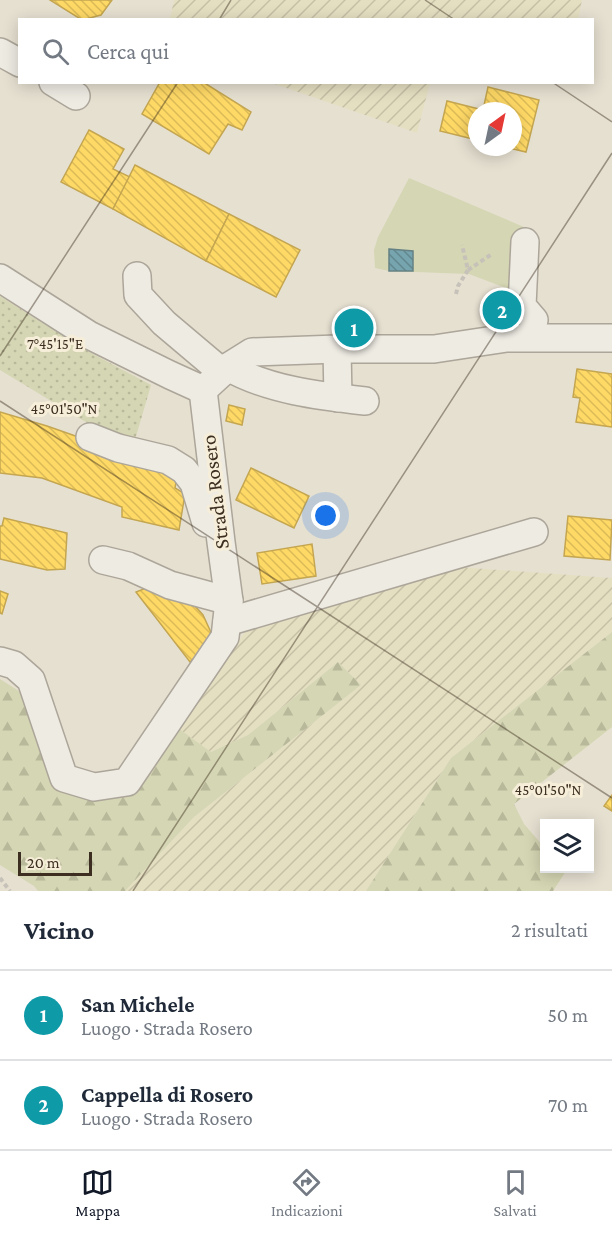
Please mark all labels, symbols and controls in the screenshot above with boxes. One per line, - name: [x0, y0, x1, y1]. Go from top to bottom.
- search box: [18, 18, 594, 84]
- icon: search: [39, 35, 72, 68]
- text: Cerca qui: [87, 39, 169, 64]
- north arrow: [468, 102, 522, 156]
- pin: 2: [482, 288, 522, 332]
- pin: 1: [334, 306, 374, 350]
- text: 7°45'15"E: [27, 336, 83, 352]
- text: 45°01'50"N: [31, 401, 98, 417]
- street label: Strada Rosero: [196, 433, 234, 551]
- your location: [311, 501, 340, 530]
- text: 45°01'50"N: [515, 782, 582, 798]
- map controls: [540, 819, 594, 873]
- button: layers: [540, 819, 594, 873]
- scale bar: [18, 849, 92, 876]
- text: 20 m: [27, 854, 60, 871]
- text: Vicino: [24, 916, 94, 945]
- text: 2 risultati: [511, 919, 588, 941]
- text: San Michele: [81, 992, 194, 1017]
- text: 1: [40, 1004, 47, 1026]
- text: 50 m: [547, 1004, 588, 1026]
- text: Luogo · Strada Rosero: [81, 1017, 253, 1039]
- text: Cappella di Rosero: [81, 1082, 253, 1107]
- text: 2: [38, 1094, 49, 1116]
- text: 70 m: [548, 1094, 588, 1116]
- text: Luogo · Strada Rosero: [81, 1107, 253, 1129]
- tab: Mappa: [75, 1166, 120, 1219]
- tab: Indicazioni: [271, 1166, 343, 1219]
- tab: Salvati: [493, 1166, 537, 1219]

